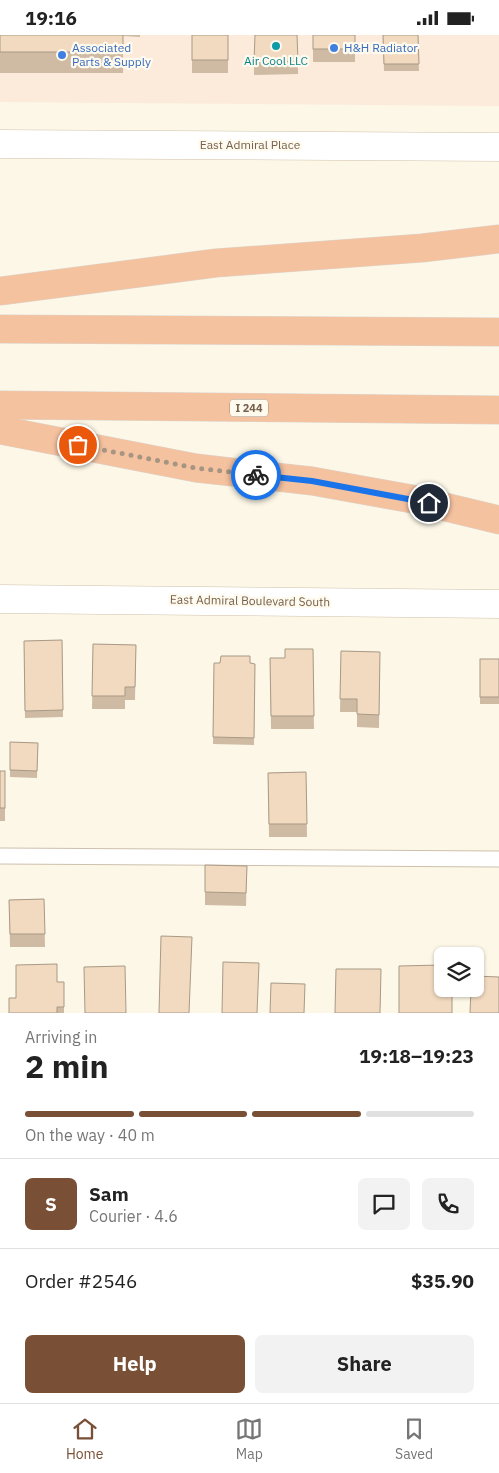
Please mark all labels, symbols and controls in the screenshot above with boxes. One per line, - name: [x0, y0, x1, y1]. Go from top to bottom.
- text: 19:16: [25, 6, 77, 30]
- place label: Associated Parts & Supply: [72, 40, 151, 69]
- marker: Air Cool LLC: [270, 40, 282, 52]
- place label: H&H Radiator: [344, 40, 418, 55]
- marker: H&H Radiator: [328, 42, 340, 54]
- marker: Associated Parts & Supply: [56, 49, 68, 61]
- place label: Air Cool LLC: [244, 53, 309, 68]
- street label: East Admiral Place: [200, 137, 301, 152]
- road number: I 244: [230, 399, 268, 417]
- pin: [57, 424, 99, 466]
- icon: bag: [64, 431, 92, 459]
- courier: [231, 450, 281, 500]
- icon: bike: [242, 461, 270, 489]
- pin: [408, 482, 450, 524]
- icon: home: [415, 489, 443, 517]
- street label: East Admiral Boulevard South: [170, 592, 330, 609]
- map controls: [434, 947, 484, 997]
- button: layers: [434, 947, 484, 997]
- text: Arriving in: [25, 1027, 97, 1047]
- text: 19:18–19:23: [359, 1044, 474, 1068]
- text: 2 min: [25, 1045, 109, 1087]
- text: On the way · 40 m: [25, 1125, 155, 1145]
- button: chat: [358, 1178, 410, 1230]
- button: phone: [422, 1178, 474, 1230]
- text: Sam: [89, 1182, 129, 1206]
- text: S: [45, 1192, 57, 1216]
- text: Courier · 4.6: [89, 1206, 178, 1226]
- text: Order #2546: [25, 1269, 137, 1293]
- text: $35.90: [411, 1269, 474, 1293]
- button: Help: [25, 1335, 245, 1393]
- button: Share: [255, 1335, 474, 1393]
- tab: Home: [66, 1415, 104, 1463]
- tab: Map: [235, 1415, 263, 1463]
- tab: Saved: [395, 1415, 433, 1463]

